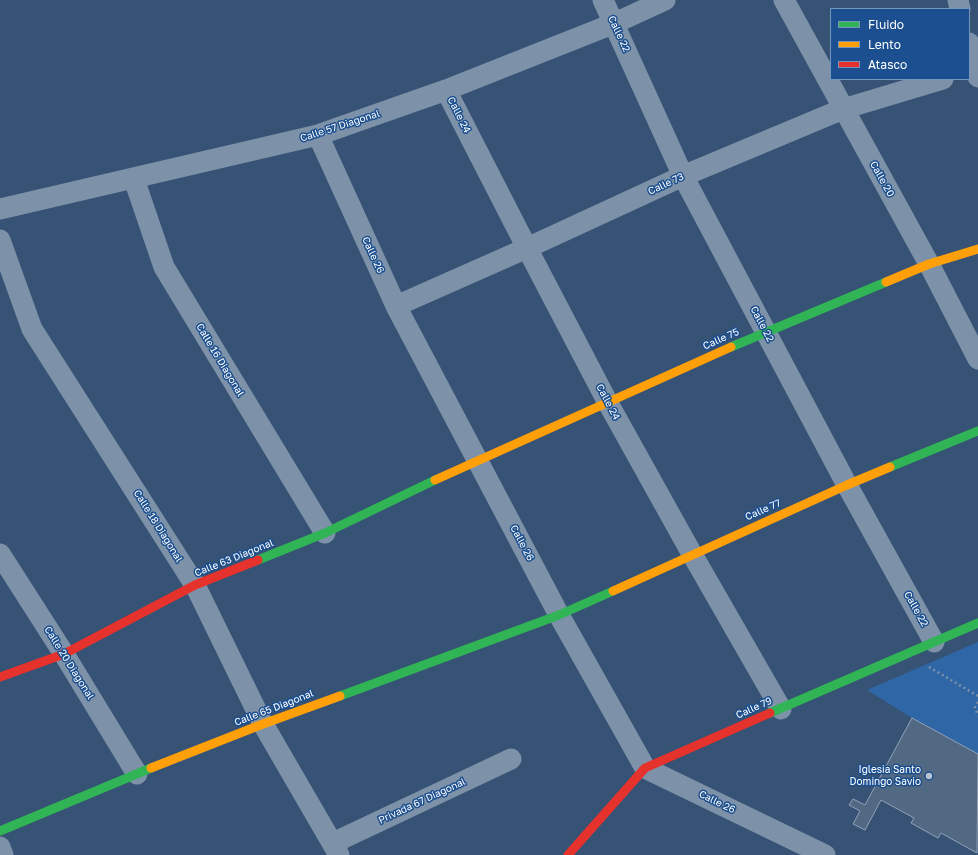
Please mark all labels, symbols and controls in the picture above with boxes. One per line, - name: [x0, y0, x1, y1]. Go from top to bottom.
- legend: [830, 8, 970, 80]
- street label: Calle 22: [605, 14, 633, 54]
- text: Fluido: [868, 17, 904, 32]
- text: Lento: [868, 37, 901, 52]
- text: Atasco: [868, 57, 907, 72]
- street label: Calle 24: [445, 95, 473, 135]
- street label: Calle 57 Diagonal: [299, 107, 381, 145]
- street label: Calle 20: [867, 159, 897, 199]
- street label: Calle 73: [646, 170, 686, 198]
- street label: Calle 26: [359, 235, 387, 275]
- street label: Calle 22: [748, 304, 776, 344]
- street label: Calle 16 Diagonal: [194, 321, 246, 399]
- street label: Calle 75: [701, 326, 741, 352]
- street label: Calle 24: [594, 382, 622, 422]
- street label: Calle 18 Diagonal: [131, 488, 185, 564]
- street label: Calle 77: [743, 497, 783, 523]
- street label: Calle 26: [508, 523, 536, 563]
- street label: Calle 63 Diagonal: [193, 537, 275, 579]
- street label: Calle 22: [901, 589, 931, 629]
- street label: Calle 20 Diagonal: [42, 624, 96, 702]
- street label: Calle 65 Diagonal: [233, 687, 315, 729]
- street label: Calle 79: [734, 695, 774, 721]
- place label: Iglesia Santo Domingo Savio: [850, 764, 921, 788]
- marker: Iglesia Santo Domingo Savio: [924, 771, 934, 781]
- street label: Privada 67 Diagonal: [377, 776, 467, 826]
- street label: Calle 26: [697, 788, 737, 816]

